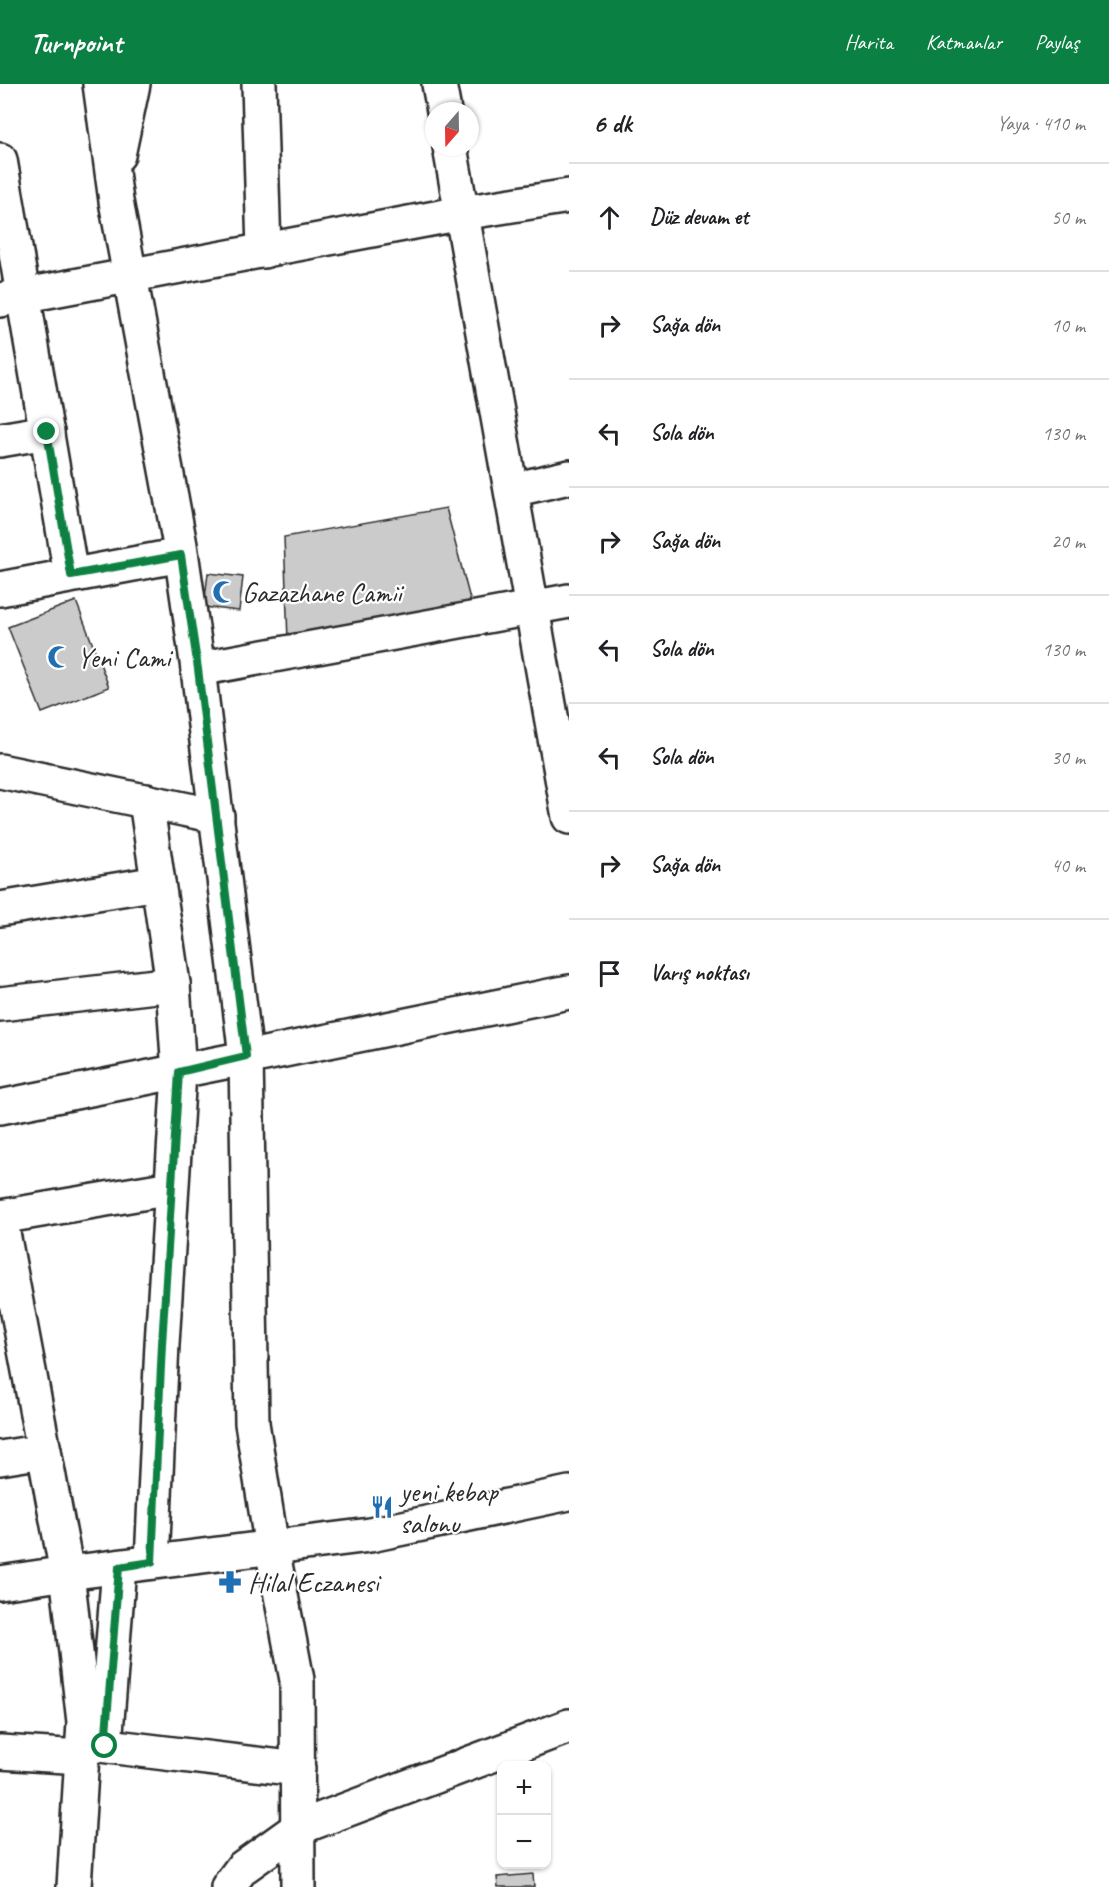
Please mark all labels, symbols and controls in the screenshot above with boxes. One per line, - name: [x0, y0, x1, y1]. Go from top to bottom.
- text: Turnpoint: [30, 25, 122, 60]
- text: Harita: [845, 29, 893, 55]
- text: Katmanlar: [926, 29, 1002, 55]
- text: Paylaş: [1035, 29, 1079, 55]
- north arrow: [425, 102, 479, 156]
- text: 6 dk: [593, 107, 632, 140]
- text: Yaya · 410 m: [997, 111, 1085, 136]
- icon: ahead: [593, 201, 626, 234]
- text: Düz devam et: [650, 203, 748, 231]
- text: 50 m: [1051, 205, 1085, 230]
- icon: right: [593, 309, 626, 342]
- text: Sağa dön: [650, 311, 720, 339]
- text: 10 m: [1051, 313, 1085, 338]
- icon: left: [593, 417, 626, 450]
- route end: [33, 418, 59, 444]
- text: Sola dön: [650, 419, 714, 447]
- text: 130 m: [1042, 421, 1085, 446]
- icon: right: [593, 525, 626, 558]
- text: Sağa dön: [650, 527, 720, 555]
- text: 20 m: [1051, 529, 1085, 554]
- place label: Gazazhane Camii: [242, 575, 405, 610]
- mosque icon: Gazazhane Camii: [211, 579, 237, 605]
- icon: left: [593, 633, 626, 666]
- text: Sola dön: [650, 635, 714, 663]
- text: 130 m: [1042, 637, 1085, 662]
- place label: Yeni Cami: [77, 640, 174, 675]
- mosque icon: Yeni Cami: [46, 644, 72, 670]
- icon: left: [593, 741, 626, 774]
- text: Sola dön: [650, 743, 714, 771]
- text: 30 m: [1051, 745, 1085, 770]
- icon: right: [593, 849, 626, 882]
- text: Sağa dön: [650, 851, 720, 879]
- text: 40 m: [1051, 853, 1085, 878]
- icon: arrive: [593, 957, 626, 990]
- text: Varış noktası: [650, 959, 749, 987]
- place label: yeni kebap salonu: [398, 1474, 499, 1541]
- restaurant icon: yeni kebap salonu: [369, 1494, 395, 1520]
- place label: Hilal Eczanesi: [248, 1565, 383, 1600]
- pharmacy icon: Hilal Eczanesi: [217, 1569, 243, 1595]
- route start: [91, 1732, 117, 1758]
- map controls: [497, 1761, 551, 1869]
- button: +: [497, 1761, 551, 1815]
- button: −: [497, 1815, 551, 1869]

